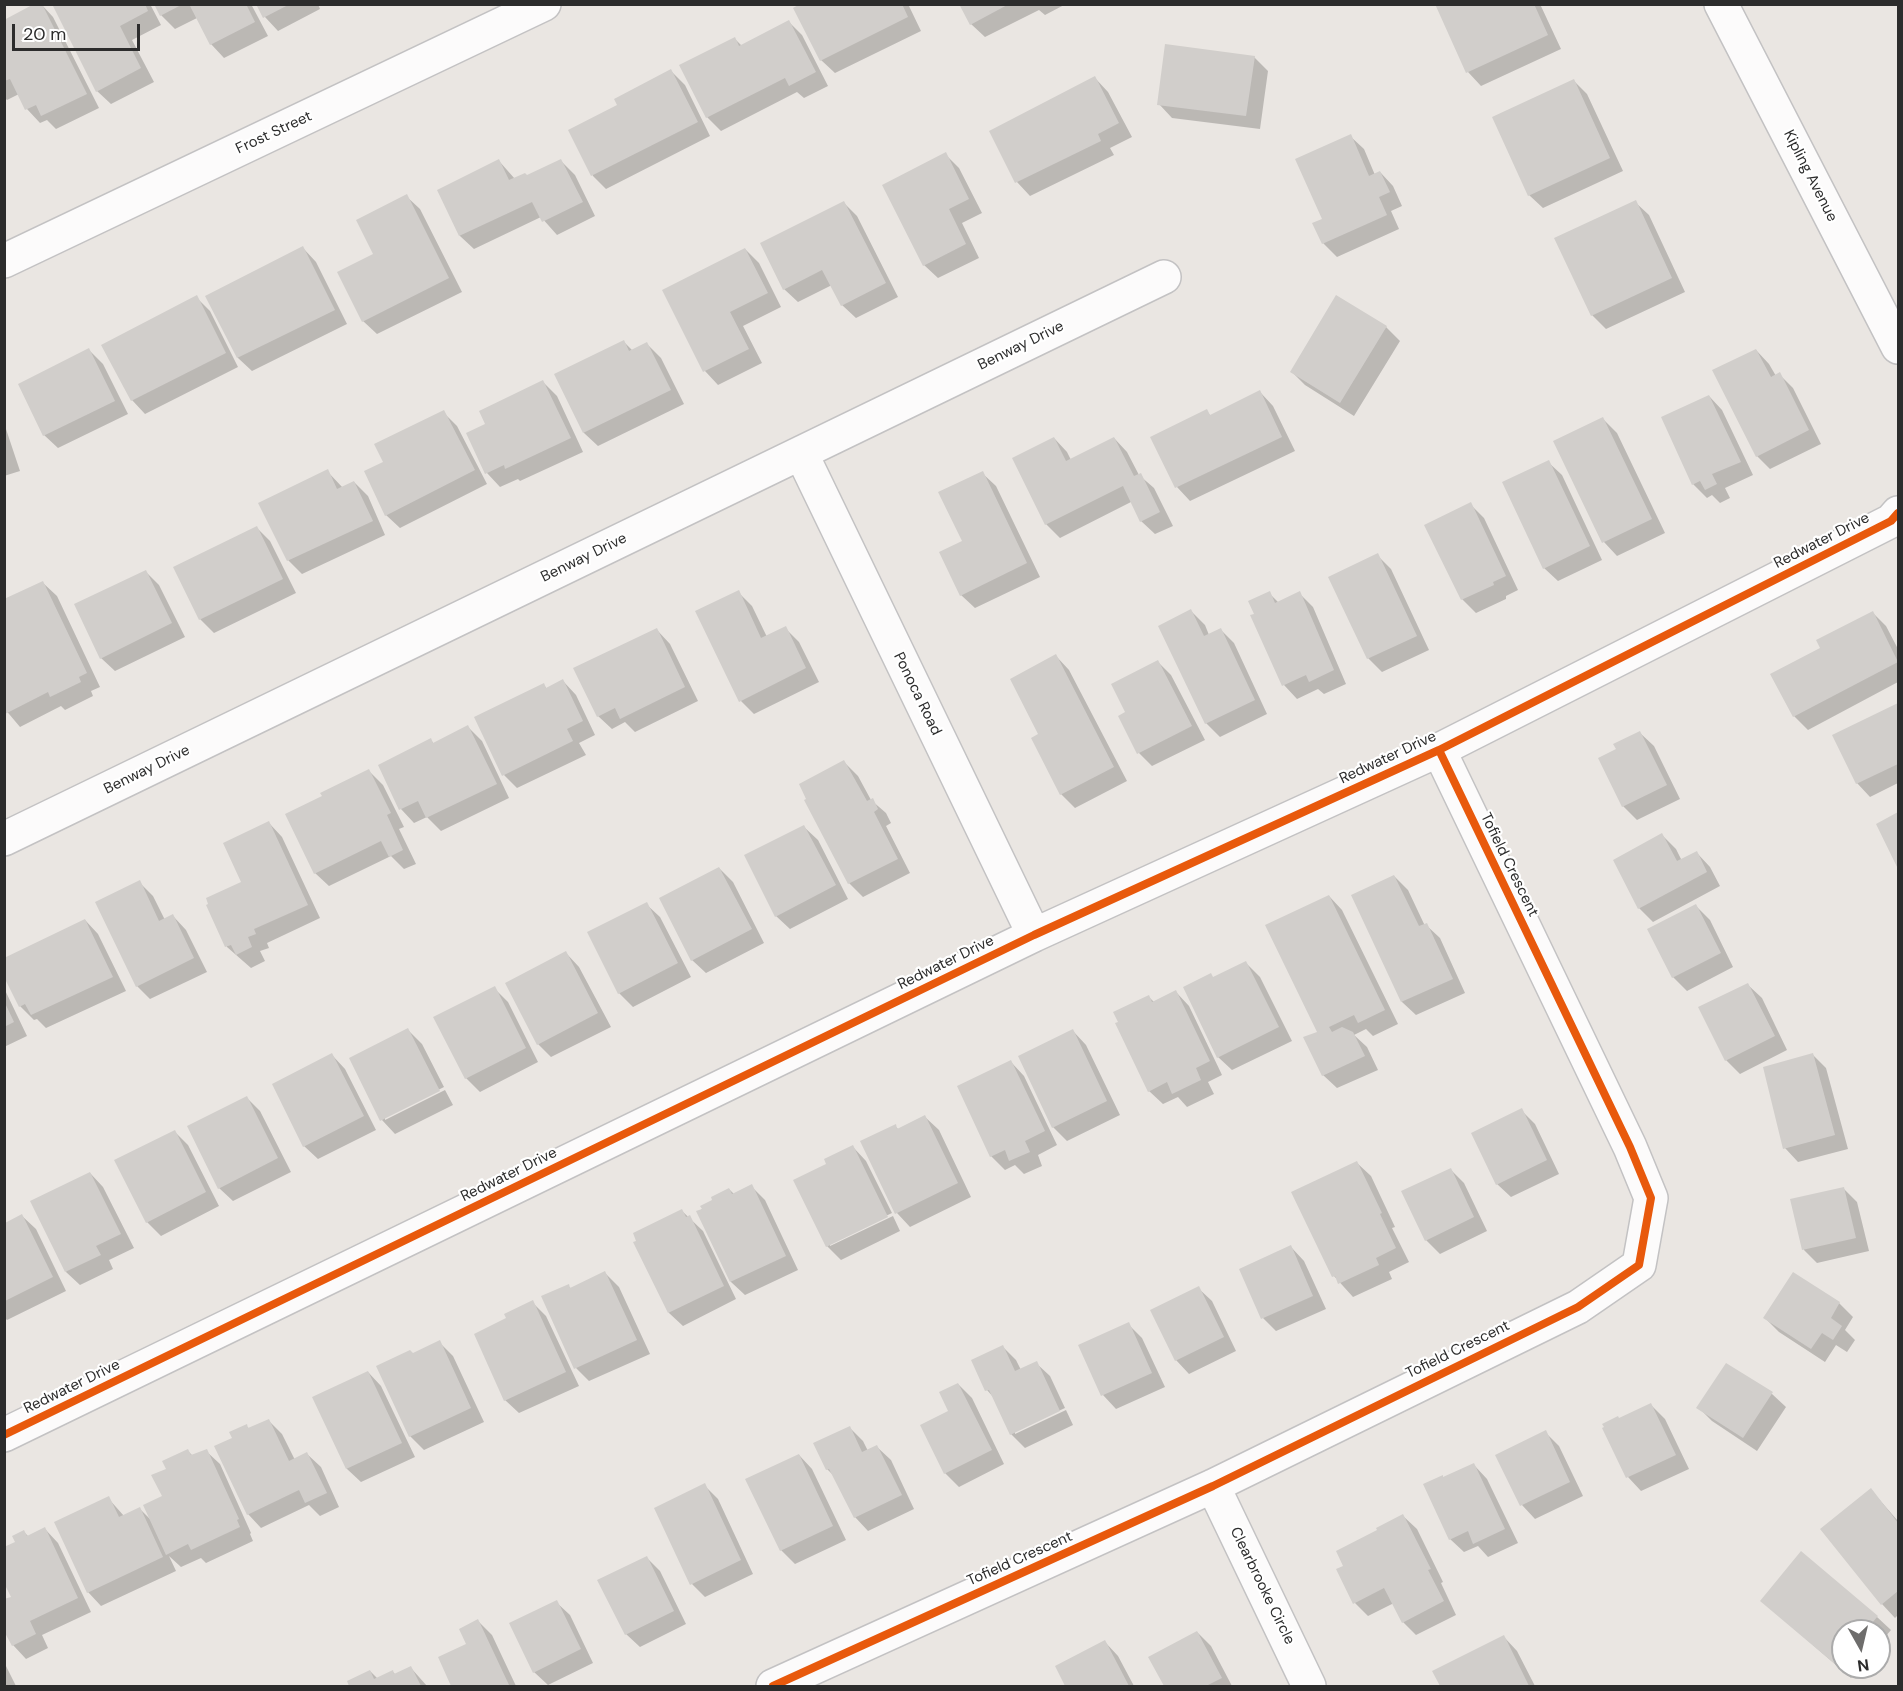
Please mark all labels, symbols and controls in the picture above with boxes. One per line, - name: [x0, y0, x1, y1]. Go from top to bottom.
- scale bar: [15, 12, 142, 50]
- text: 20 m: [23, 22, 66, 46]
- street label: Frost Street: [233, 108, 315, 158]
- street label: Kipling Avenue: [1779, 127, 1841, 225]
- street label: Benway Drive: [975, 317, 1067, 375]
- street label: Redwater Drive: [1771, 509, 1873, 573]
- street label: Benway Drive: [538, 529, 630, 587]
- street label: Ponoca Road: [889, 649, 945, 739]
- street label: Redwater Drive: [1337, 728, 1439, 788]
- street label: Benway Drive: [101, 741, 193, 799]
- street label: Tofield Crescent: [1476, 810, 1542, 920]
- street label: Redwater Drive: [895, 932, 997, 994]
- street label: Redwater Drive: [458, 1144, 560, 1206]
- street label: Tofield Crescent: [1403, 1317, 1513, 1383]
- street label: Redwater Drive: [21, 1356, 123, 1418]
- street label: Clearbrooke Circle: [1226, 1524, 1298, 1648]
- street label: Tofield Crescent: [965, 1528, 1075, 1590]
- north arrow: [1831, 1619, 1891, 1679]
- text: N: [1856, 1654, 1871, 1677]

